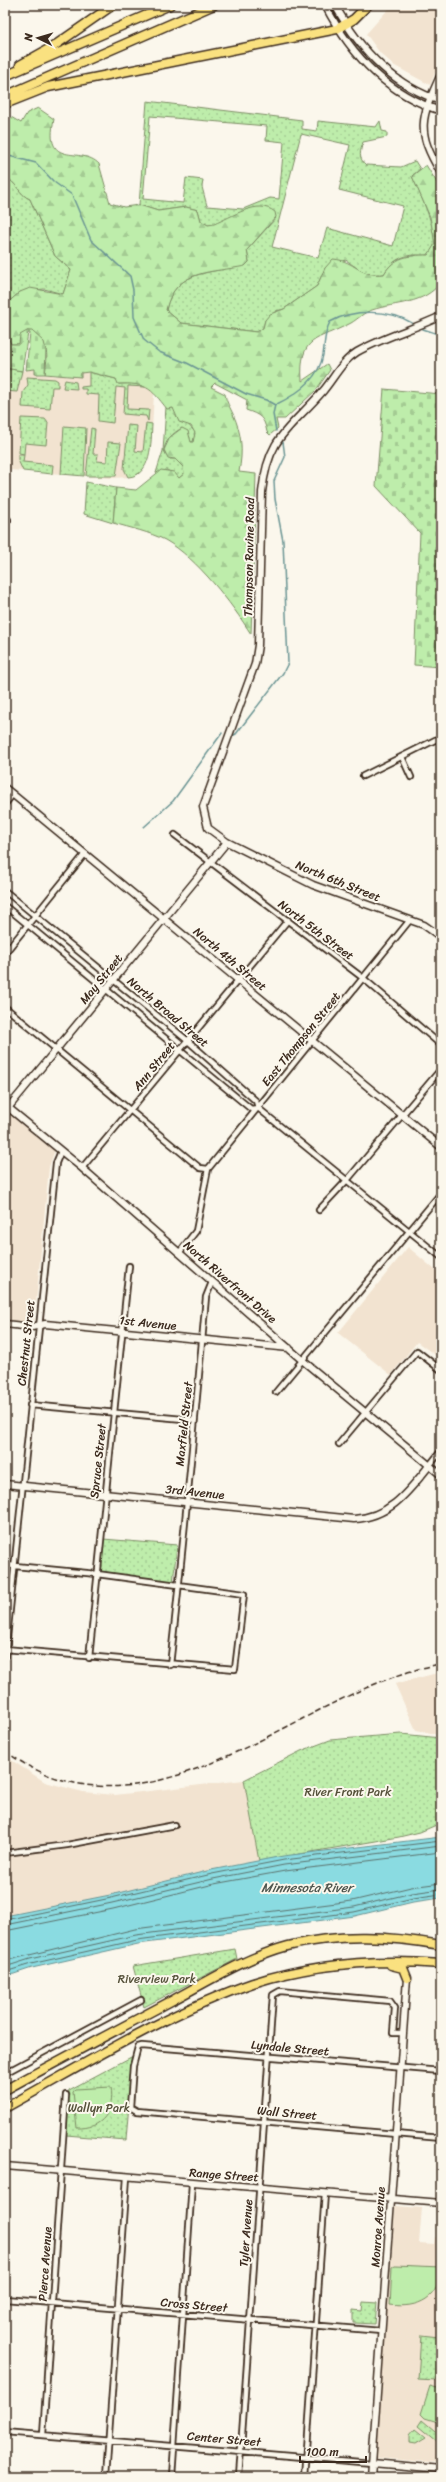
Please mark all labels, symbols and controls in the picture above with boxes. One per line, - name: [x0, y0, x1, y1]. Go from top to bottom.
- north arrow: [18, 18, 58, 58]
- text: N: [19, 32, 38, 43]
- street label: Thompson Ravine Road: [237, 496, 261, 617]
- street label: North 6th Street: [292, 854, 384, 908]
- street label: North 5th Street: [273, 894, 359, 966]
- street label: North 4th Street: [188, 921, 272, 997]
- street label: May Street: [74, 949, 128, 1009]
- street label: North Broad Street: [122, 971, 214, 1053]
- street label: East Thompson Street: [256, 987, 346, 1091]
- street label: Ann Street: [126, 1036, 181, 1097]
- street label: North Riverfront Drive: [178, 1235, 282, 1329]
- street label: Chestnut Street: [11, 1299, 41, 1387]
- street label: 1st Avenue: [118, 1309, 178, 1337]
- street label: Maxfield Street: [169, 1380, 199, 1467]
- street label: Spruce Street: [83, 1421, 113, 1499]
- street label: 3rd Avenue: [164, 1478, 226, 1506]
- park label: River Front Park: [305, 1781, 392, 1803]
- water label: Minnesota River: [261, 1876, 355, 1899]
- park label: Riverview Park: [118, 1968, 196, 1990]
- street label: Lyndale Street: [250, 2034, 330, 2062]
- park label: Wallyn Park: [68, 2097, 130, 2119]
- street label: Wall Street: [256, 2099, 318, 2127]
- street label: Range Street: [189, 2162, 259, 2188]
- street label: Monroe Avenue: [364, 2186, 392, 2268]
- street label: Tyler Avenue: [233, 2198, 259, 2268]
- street label: Pierce Avenue: [31, 2226, 59, 2302]
- street label: Cross Street: [160, 2291, 229, 2319]
- street label: Center Street: [186, 2425, 263, 2453]
- scale bar: [300, 2438, 366, 2464]
- text: 100 m: [306, 2441, 339, 2463]

